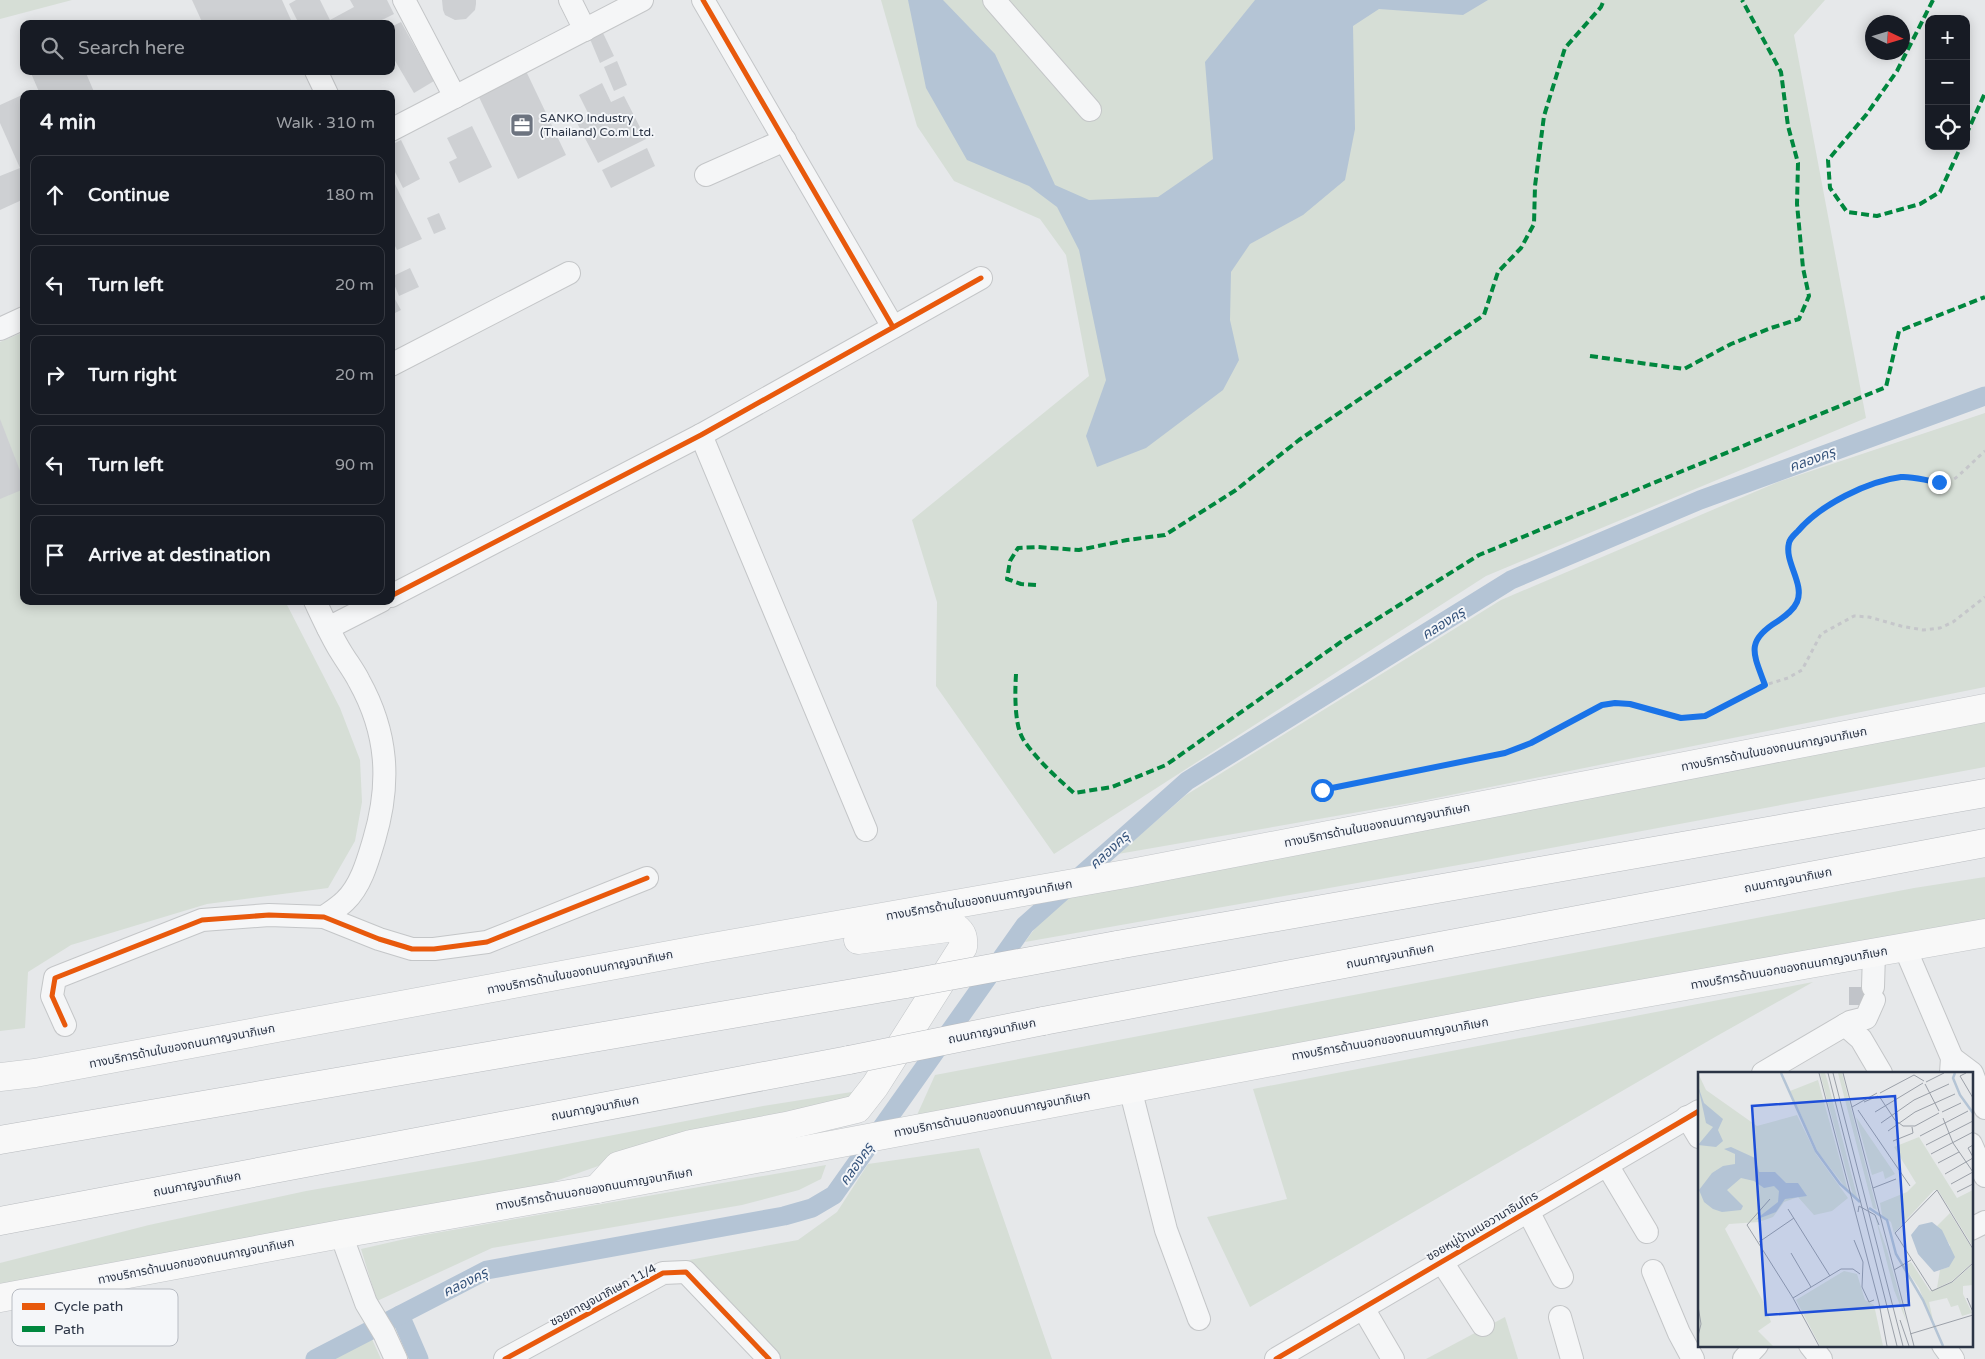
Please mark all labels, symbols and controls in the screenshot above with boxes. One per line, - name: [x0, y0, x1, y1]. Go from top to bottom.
- north arrow: [1865, 15, 1910, 60]
- map controls: [1925, 15, 1970, 150]
- button: +: [1925, 15, 1970, 60]
- search box: [20, 20, 395, 75]
- icon: search: [38, 34, 66, 62]
- text: Search here: [78, 37, 185, 59]
- button: −: [1925, 60, 1970, 105]
- button: locate: [1925, 105, 1970, 150]
- text: 4 min: [40, 110, 96, 135]
- place label: SANKO Industry (Thailand) Co.m Ltd.: [540, 111, 654, 139]
- office icon: SANKO Industry (Thailand) Co.m Ltd.: [509, 112, 535, 138]
- text: Walk · 310 m: [276, 113, 375, 133]
- icon: ahead: [41, 181, 69, 209]
- text: Continue: [88, 184, 170, 206]
- text: 180 m: [325, 185, 374, 205]
- icon: left: [41, 271, 69, 299]
- text: Turn left: [88, 274, 164, 296]
- text: 20 m: [335, 275, 374, 295]
- icon: right: [41, 361, 69, 389]
- text: Turn right: [88, 364, 176, 386]
- text: 20 m: [335, 365, 374, 385]
- water label: คลองครุ: [1787, 443, 1839, 476]
- icon: left: [41, 451, 69, 479]
- text: Turn left: [88, 454, 164, 476]
- text: 90 m: [335, 455, 374, 475]
- route end: [1928, 471, 1951, 494]
- icon: arrive: [41, 541, 69, 569]
- text: Arrive at destination: [88, 544, 271, 566]
- water label: คลองครุ: [1419, 603, 1469, 643]
- street label: ทางบริการด้านในของถนนกาญจนาภิเษก: [1680, 724, 1868, 774]
- route start: [1311, 779, 1334, 802]
- street label: ทางบริการด้านในของถนนกาญจนาภิเษก: [1283, 800, 1471, 850]
- water label: คลองครุ: [1086, 827, 1134, 873]
- street label: ถนนกาญจนาภิเษก: [1743, 865, 1833, 895]
- street label: ทางบริการด้านในของถนนกาญจนาภิเษก: [885, 877, 1073, 923]
- street label: ถนนกาญจนาภิเษก: [1345, 941, 1435, 971]
- street label: ทางบริการด้านนอกของถนนกาญจนาภิเษก: [1689, 944, 1889, 992]
- street label: ทางบริการด้านในของถนนกาญจนาภิเษก: [486, 947, 674, 997]
- street label: ทางบริการด้านนอกของถนนกาญจนาภิเษก: [1290, 1015, 1490, 1063]
- street label: ถนนกาญจนาภิเษก: [947, 1016, 1037, 1046]
- street label: ทางบริการด้านในของถนนกาญจนาภิเษก: [88, 1021, 276, 1071]
- inset map: [1698, 1072, 1972, 1346]
- street label: ทางบริการด้านนอกของถนนกาญจนาภิเษก: [893, 1088, 1091, 1140]
- street label: ถนนกาญจนาภิเษก: [550, 1093, 640, 1123]
- water label: คลองครุ: [836, 1139, 878, 1189]
- street label: ทางบริการด้านนอกของถนนกาญจนาภิเษก: [494, 1165, 694, 1213]
- street label: ถนนกาญจนาภิเษก: [152, 1169, 242, 1199]
- street label: ซอยหมู่บ้านเนอวานาอินโทร: [1424, 1188, 1540, 1264]
- street label: ทางบริการด้านนอกของถนนกาญจนาภิเษก: [97, 1235, 295, 1287]
- street label: ซอยกาญจนาภิเษก 11/4: [548, 1261, 659, 1329]
- water label: คลองครุ: [440, 1264, 491, 1301]
- legend: [12, 1289, 178, 1346]
- text: Cycle path: [54, 1298, 123, 1315]
- text: Path: [54, 1321, 85, 1338]

